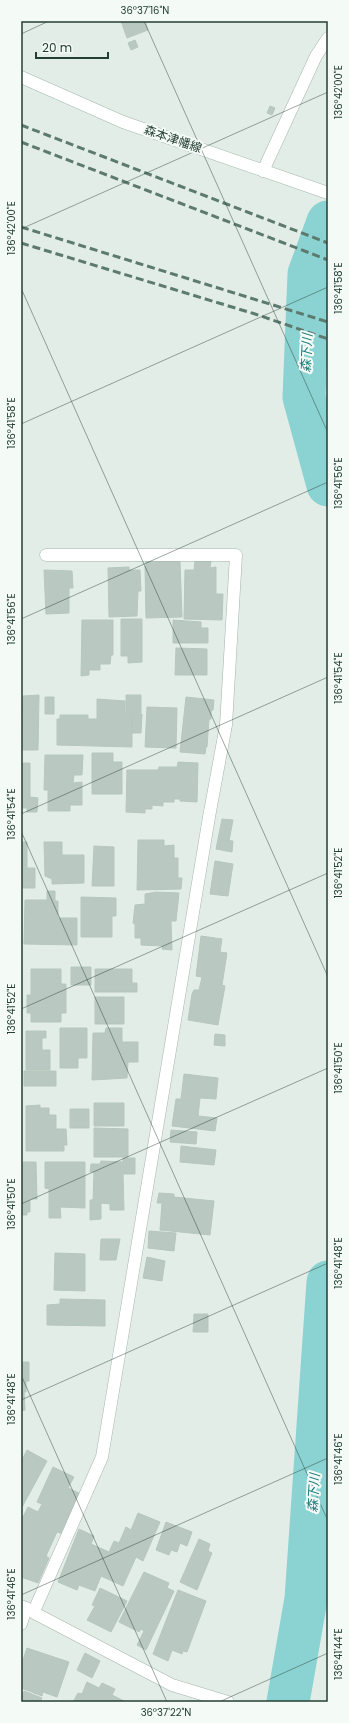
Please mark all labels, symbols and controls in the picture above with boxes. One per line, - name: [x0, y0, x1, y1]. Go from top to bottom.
- text: 36°37'16"N: [121, 3, 169, 18]
- scale bar: [36, 34, 108, 60]
- text: 20 m: [42, 39, 72, 56]
- text: 136°42'00"E: [331, 65, 346, 119]
- street label: 森本津幡線: [142, 121, 204, 156]
- text: 136°42'00"E: [4, 201, 19, 255]
- text: 136°41'58"E: [331, 262, 346, 314]
- water label: 森下川: [296, 331, 317, 373]
- text: 136°41'58"E: [4, 397, 19, 449]
- text: 136°41'56"E: [331, 457, 346, 509]
- text: 136°41'56"E: [4, 593, 19, 645]
- text: 136°41'54"E: [331, 652, 346, 704]
- text: 136°41'54"E: [4, 788, 19, 840]
- text: 136°41'52"E: [331, 848, 346, 898]
- text: 136°41'52"E: [4, 984, 19, 1034]
- text: 136°41'50"E: [331, 1042, 346, 1094]
- text: 136°41'50"E: [4, 1178, 19, 1230]
- text: 136°41'48"E: [331, 1237, 346, 1289]
- text: 136°41'48"E: [4, 1373, 19, 1425]
- text: 136°41'46"E: [331, 1433, 346, 1485]
- water label: 森下川: [303, 1471, 324, 1513]
- text: 136°41'46"E: [4, 1568, 19, 1620]
- text: 136°41'44"E: [331, 1628, 346, 1680]
- text: 36°37'22"N: [141, 1705, 191, 1720]

